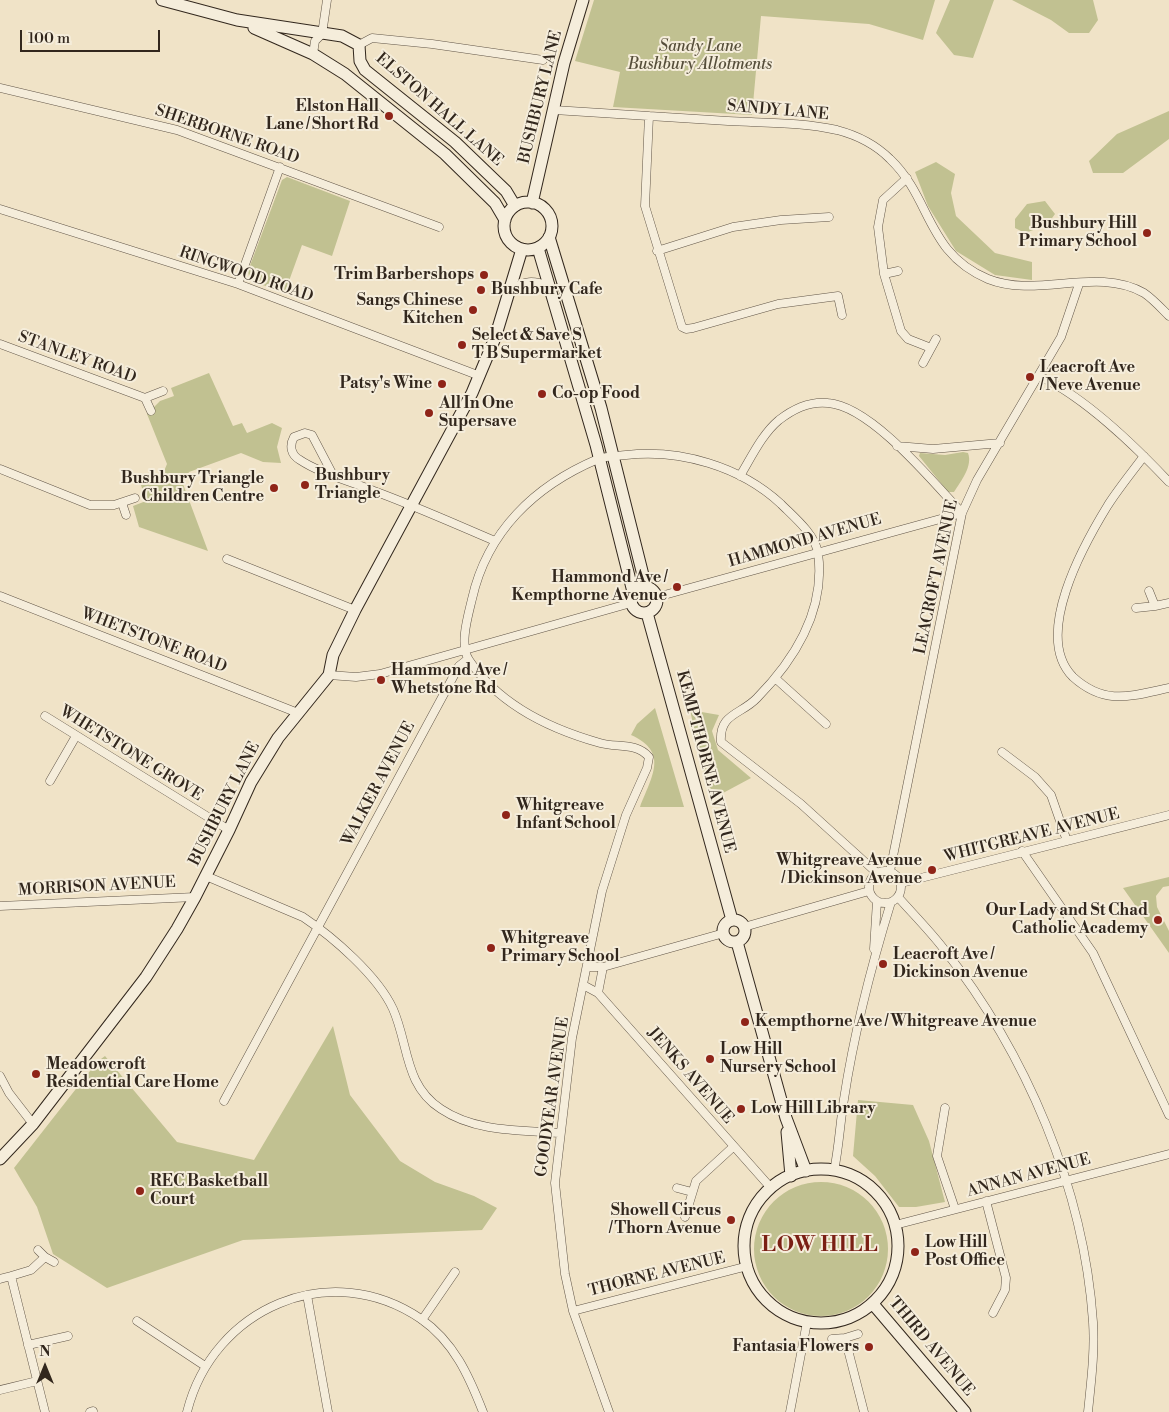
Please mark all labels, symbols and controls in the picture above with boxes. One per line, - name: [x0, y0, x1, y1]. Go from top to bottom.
- scale bar: [22, 20, 162, 52]
- street label: BUSHBURY LANE: [515, 28, 567, 166]
- text: 100 m: [28, 29, 70, 48]
- park label: Sandy Lane Bushbury Allotments: [628, 37, 772, 75]
- street label: ELSTON HALL LANE: [371, 49, 507, 171]
- place label: Elston Hall Lane / Short Rd: [266, 97, 379, 135]
- street label: SANDY LANE: [726, 97, 830, 125]
- street label: SHERBORNE ROAD: [152, 101, 302, 169]
- marker: Elston Hall Lane / Short Rd: [383, 110, 395, 122]
- place label: Bushbury Hill Primary School: [1018, 214, 1137, 252]
- marker: Bushbury Hill Primary School: [1141, 227, 1153, 239]
- street label: RINGWOOD ROAD: [176, 243, 316, 307]
- place label: Trim Barbershops: [334, 265, 474, 285]
- marker: Trim Barbershops: [478, 269, 490, 281]
- place label: Bushbury Cafe: [491, 280, 603, 300]
- marker: Bushbury Cafe: [475, 284, 487, 296]
- place label: Sangs Chinese Kitchen: [357, 291, 463, 329]
- marker: Sangs Chinese Kitchen: [467, 304, 479, 316]
- place label: Select & Save S T B Supermarket: [472, 326, 602, 364]
- street label: STANLEY ROAD: [15, 328, 139, 388]
- marker: Select & Save S T B Supermarket: [456, 339, 468, 351]
- place label: Leacroft Ave / Neve Avenue: [1040, 358, 1141, 396]
- marker: Leacroft Ave / Neve Avenue: [1024, 371, 1036, 383]
- place label: Patsy's Wine: [339, 374, 432, 394]
- marker: Patsy's Wine: [436, 378, 448, 390]
- place label: Co-op Food: [552, 384, 640, 404]
- marker: Co-op Food: [536, 388, 548, 400]
- place label: All In One Supersave: [439, 394, 517, 432]
- marker: All In One Supersave: [423, 407, 435, 419]
- place label: Bushbury Triangle: [315, 466, 390, 504]
- place label: Bushbury Triangle Children Centre: [121, 469, 264, 507]
- marker: Bushbury Triangle: [299, 479, 311, 491]
- marker: Bushbury Triangle Children Centre: [268, 482, 280, 494]
- street label: LEACROFT AVENUE: [911, 498, 963, 656]
- street label: HAMMOND AVENUE: [726, 510, 884, 572]
- place label: Hammond Ave / Kempthorne Avenue: [511, 568, 667, 606]
- marker: Hammond Ave / Kempthorne Avenue: [671, 581, 683, 593]
- street label: WHETSTONE ROAD: [79, 604, 229, 678]
- place label: Hammond Ave / Whetstone Rd: [391, 661, 507, 699]
- street label: KEMPTHORNE AVENUE: [671, 669, 739, 855]
- marker: Hammond Ave / Whetstone Rd: [375, 674, 387, 686]
- street label: WHETSTONE GROVE: [56, 702, 206, 806]
- street label: WALKER AVENUE: [338, 719, 420, 849]
- street label: BUSHBURY LANE: [185, 739, 265, 869]
- place label: Whitgreave Infant School: [516, 796, 616, 834]
- street label: WHITGREAVE AVENUE: [942, 805, 1122, 867]
- marker: Whitgreave Infant School: [500, 809, 512, 821]
- place label: Whitgreave Avenue / Dickinson Avenue: [776, 851, 922, 889]
- marker: Whitgreave Avenue / Dickinson Avenue: [926, 864, 938, 876]
- street label: MORRISON AVENUE: [18, 873, 176, 901]
- place label: Our Lady and St Chad Catholic Academy: [985, 901, 1148, 939]
- marker: Our Lady and St Chad Catholic Academy: [1152, 914, 1164, 926]
- place label: Whitgreave Primary School: [501, 929, 620, 967]
- marker: Whitgreave Primary School: [485, 942, 497, 954]
- place label: Leacroft Ave / Dickinson Avenue: [893, 945, 1028, 983]
- marker: Leacroft Ave / Dickinson Avenue: [877, 958, 889, 970]
- place label: Kempthorne Ave / Whitgreave Avenue: [755, 1012, 1036, 1032]
- street label: GOODYEAR AVENUE: [532, 1016, 574, 1178]
- marker: Kempthorne Ave / Whitgreave Avenue: [739, 1016, 751, 1028]
- street label: JENKS AVENUE: [643, 1024, 737, 1128]
- place label: Low Hill Nursery School: [720, 1040, 836, 1078]
- marker: Low Hill Nursery School: [704, 1053, 716, 1065]
- place label: Meadowcroft Residential Care Home: [46, 1055, 219, 1093]
- marker: Meadowcroft Residential Care Home: [30, 1068, 42, 1080]
- place label: Low Hill Library: [751, 1099, 875, 1119]
- marker: Low Hill Library: [735, 1103, 747, 1115]
- street label: ANNAN AVENUE: [965, 1150, 1093, 1202]
- place label: REC Basketball Court: [150, 1172, 268, 1210]
- marker: REC Basketball Court: [134, 1185, 146, 1197]
- place label: Showell Circus / Thorn Avenue: [609, 1201, 721, 1239]
- marker: Showell Circus / Thorn Avenue: [725, 1214, 737, 1226]
- district label: LOW HILL: [760, 1233, 880, 1259]
- place label: Low Hill Post Office: [925, 1233, 1005, 1271]
- marker: Low Hill Post Office: [909, 1246, 921, 1258]
- street label: THORNE AVENUE: [587, 1249, 727, 1301]
- street label: THIRD AVENUE: [884, 1294, 978, 1400]
- place label: Fantasia Flowers: [733, 1337, 859, 1357]
- marker: Fantasia Flowers: [863, 1341, 875, 1353]
- north arrow: [20, 1342, 70, 1392]
- text: N: [39, 1343, 51, 1361]

